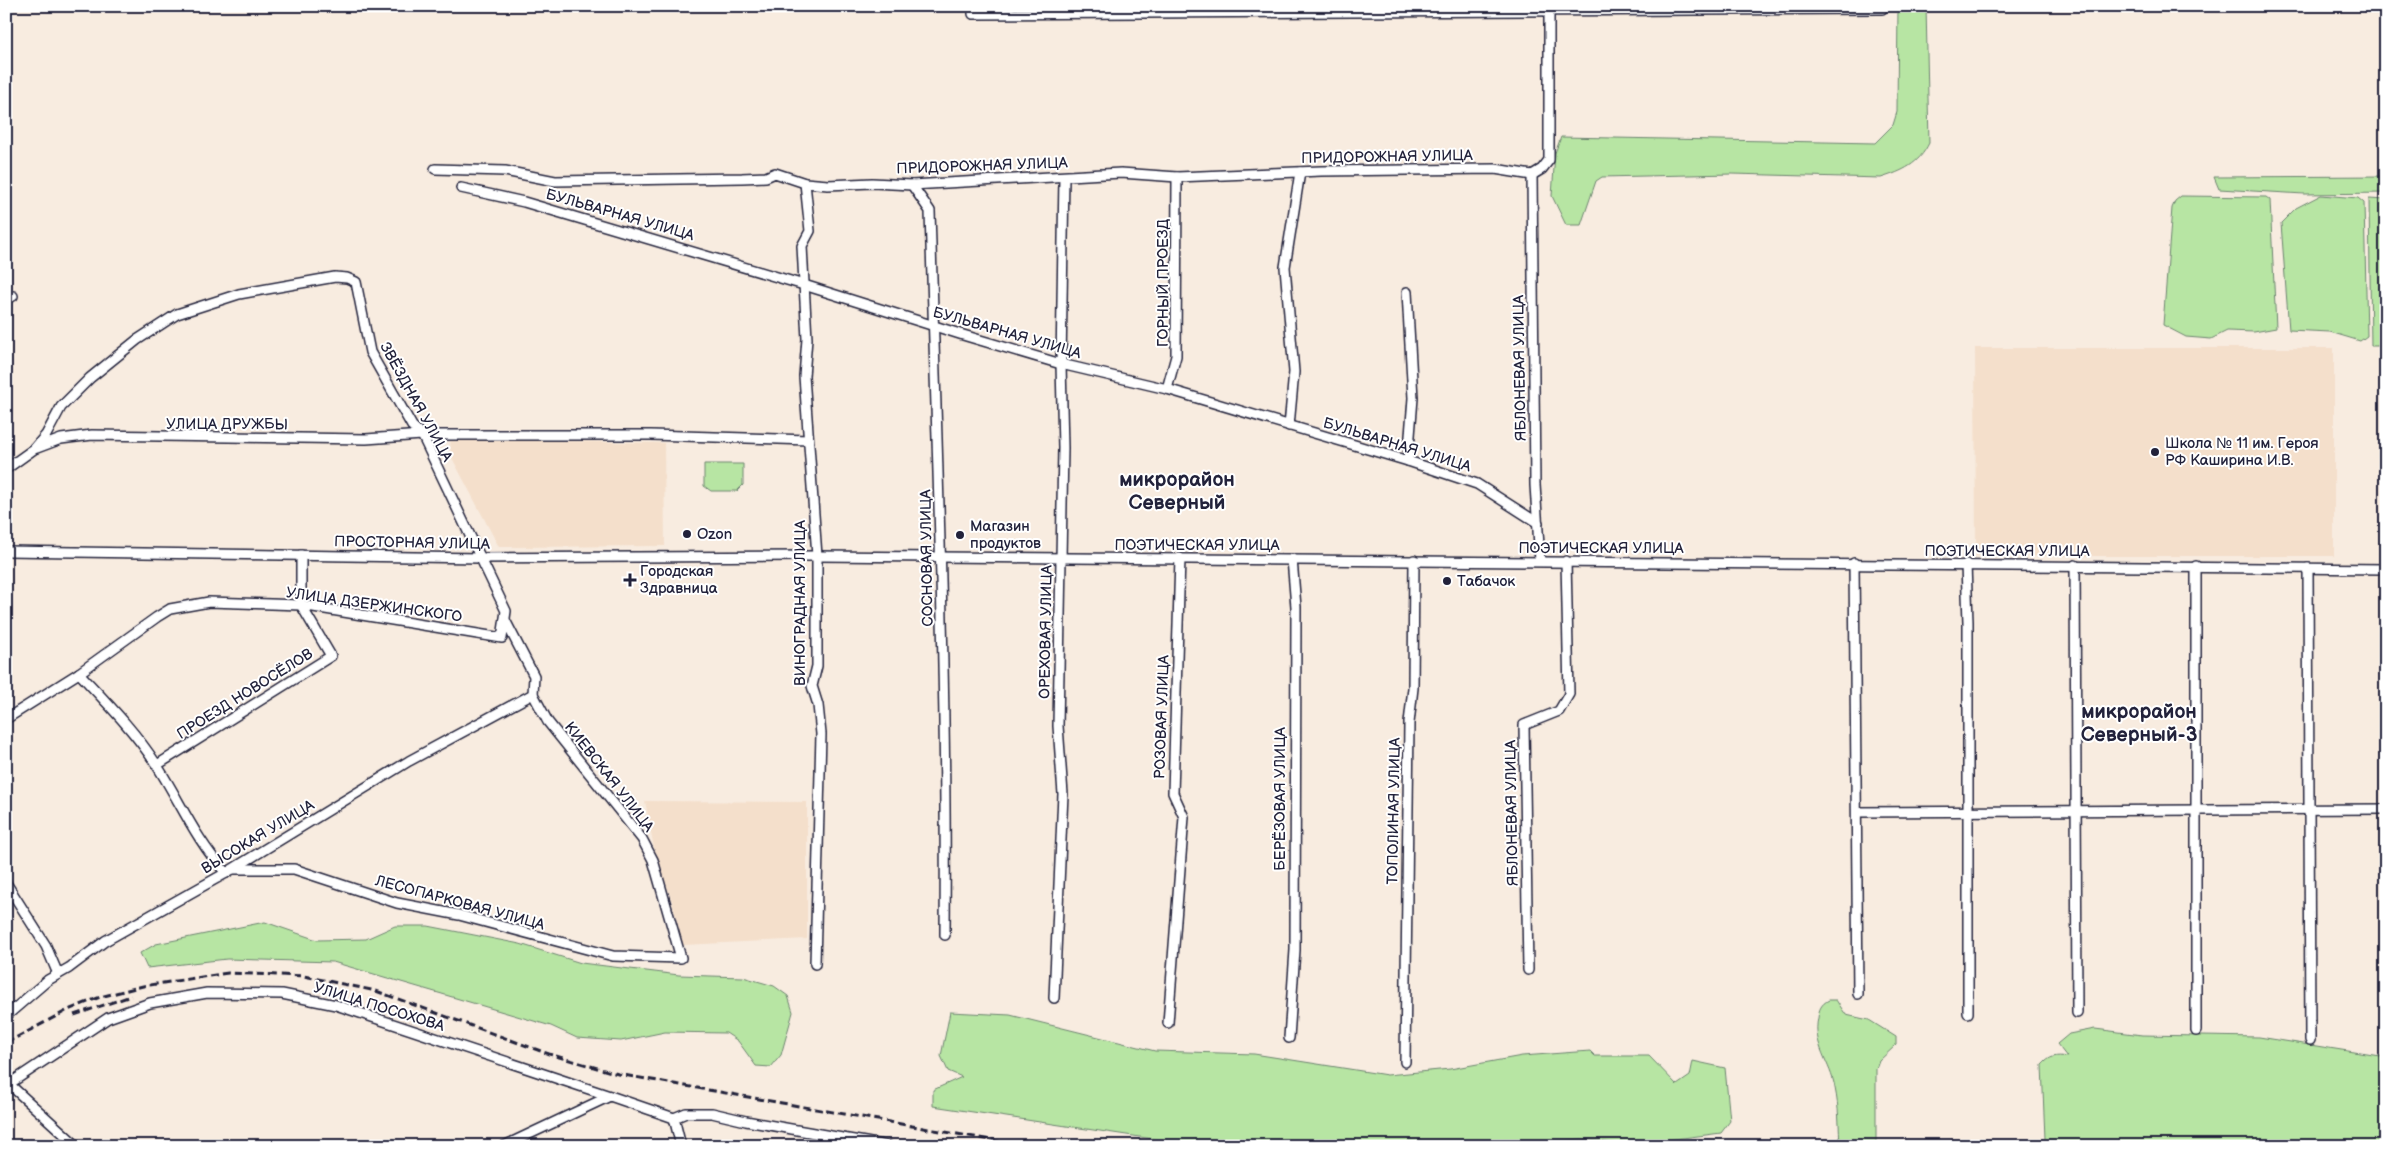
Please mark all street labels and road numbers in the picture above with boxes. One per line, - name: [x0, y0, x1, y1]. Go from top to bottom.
- street label: ПРИДОРОЖНАЯ УЛИЦА: [1301, 146, 1474, 168]
- street label: ПРИДОРОЖНАЯ УЛИЦА: [896, 153, 1069, 178]
- street label: БУЛЬВАРНАЯ УЛИЦА: [544, 185, 697, 246]
- street label: ГОРНЫЙ ПРОЕЗД: [1154, 219, 1173, 347]
- street label: ЯБЛОНЕВАЯ УЛИЦА: [1509, 294, 1531, 441]
- street label: БУЛЬВАРНАЯ УЛИЦА: [931, 303, 1084, 364]
- street label: ЗВЁЗДНАЯ УЛИЦА: [375, 339, 457, 466]
- street label: БУЛЬВАРНАЯ УЛИЦА: [1321, 413, 1474, 477]
- street label: УЛИЦА ДРУЖБЫ: [166, 415, 288, 434]
- street label: СОСНОВАЯ УЛИЦА: [916, 488, 938, 627]
- street label: ВИНОГРАДНАЯ УЛИЦА: [791, 519, 810, 686]
- street label: ПРОСТОРНАЯ УЛИЦА: [334, 532, 491, 554]
- street label: ПОЭТИЧЕСКАЯ УЛИЦА: [1114, 536, 1281, 555]
- street label: ПОЭТИЧЕСКАЯ УЛИЦА: [1518, 539, 1685, 558]
- street label: ПОЭТИЧЕСКАЯ УЛИЦА: [1924, 542, 2091, 561]
- street label: ОРЕХОВАЯ УЛИЦА: [1035, 564, 1057, 699]
- street label: УЛИЦА ДЗЕРЖИНСКОГО: [285, 583, 463, 627]
- street label: ПРОЕЗД НОВОСЁЛОВ: [173, 644, 317, 744]
- street label: РОЗОВАЯ УЛИЦА: [1150, 654, 1174, 779]
- street label: КИЕВСКАЯ УЛИЦА: [560, 718, 658, 837]
- street label: БЕРЁЗОВАЯ УЛИЦА: [1271, 726, 1290, 871]
- street label: ТОПОЛИНАЯ УЛИЦА: [1383, 737, 1405, 885]
- street label: ЯБЛОНЕВАЯ УЛИЦА: [1501, 739, 1523, 886]
- street label: ВЫСОКАЯ УЛИЦА: [198, 795, 319, 878]
- street label: ЛЕСОПАРКОВАЯ УЛИЦА: [372, 871, 548, 935]
- street label: УЛИЦА ПОСОХОВА: [311, 978, 448, 1036]

